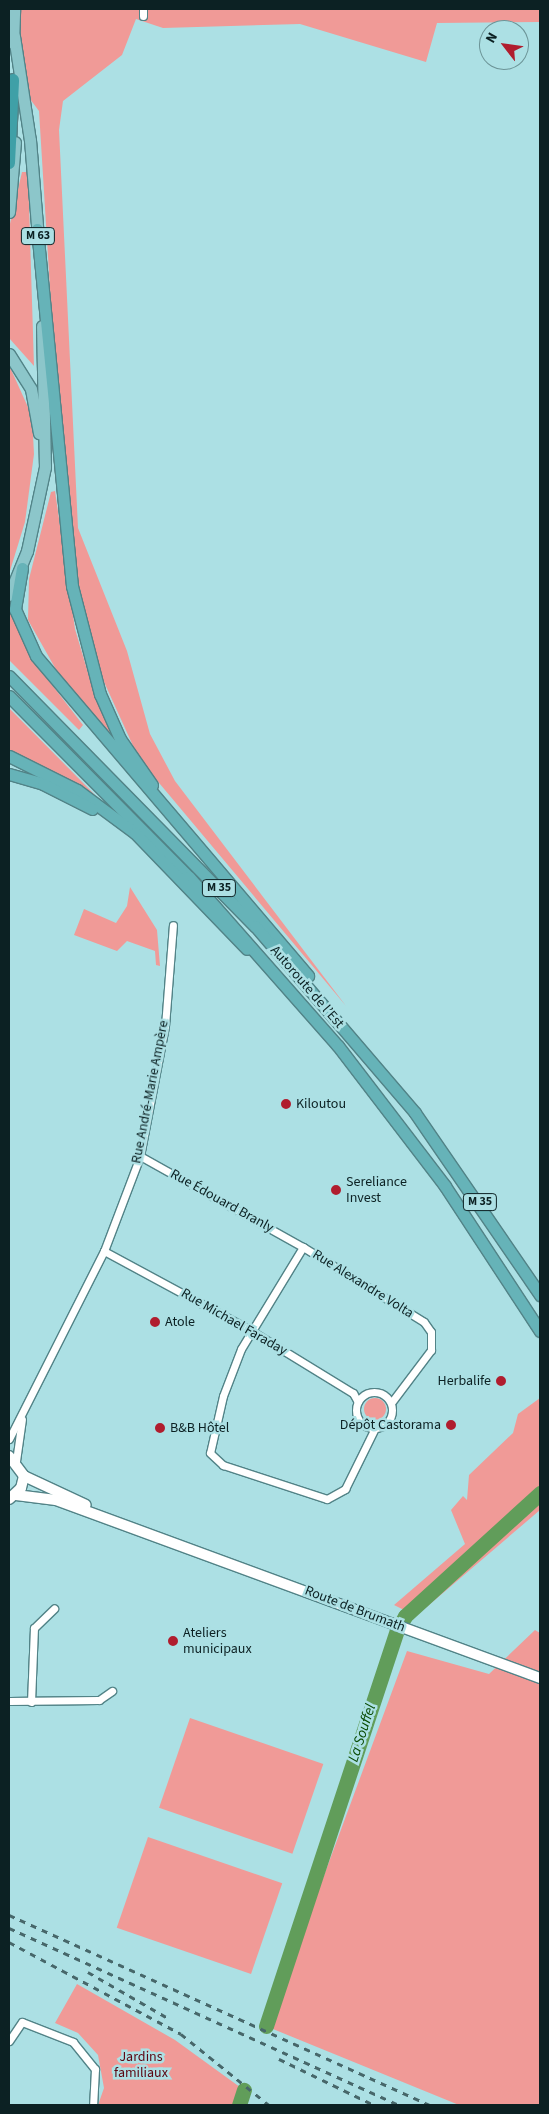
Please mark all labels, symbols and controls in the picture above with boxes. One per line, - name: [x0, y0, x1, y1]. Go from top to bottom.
- north arrow: [479, 20, 529, 70]
- text: N: [481, 29, 503, 47]
- road number: M 63: [20, 227, 56, 246]
- road number: M 35: [202, 878, 236, 898]
- street label: Autoroute de l’Est: [267, 942, 347, 1032]
- street label: Rue André-Marie Ampère: [128, 1019, 172, 1165]
- place label: Kiloutou: [296, 1096, 346, 1112]
- marker: Kiloutou: [280, 1098, 292, 1110]
- street label: Rue Édouard Branly: [167, 1166, 277, 1236]
- place label: Sereliance Invest: [346, 1174, 407, 1206]
- marker: Sereliance Invest: [330, 1184, 342, 1196]
- road number: M 35: [462, 1192, 498, 1212]
- street label: Rue Alexandre Volta: [309, 1246, 417, 1322]
- street label: Rue Michael Faraday: [178, 1285, 290, 1359]
- place label: Atole: [165, 1314, 195, 1330]
- marker: Atole: [149, 1316, 161, 1328]
- place label: Herbalife: [438, 1373, 491, 1389]
- marker: Herbalife: [495, 1375, 507, 1387]
- place label: Dépôt Castorama: [340, 1417, 441, 1433]
- marker: Dépôt Castorama: [445, 1419, 457, 1431]
- place label: B&B Hôtel: [170, 1420, 229, 1436]
- marker: B&B Hôtel: [154, 1422, 166, 1434]
- street label: Route de Brumath: [302, 1582, 408, 1636]
- place label: Ateliers municipaux: [183, 1625, 252, 1658]
- marker: Ateliers municipaux: [167, 1635, 179, 1647]
- water label: La Souffel: [344, 1702, 380, 1764]
- park label: Jardins familiaux: [114, 2049, 168, 2082]

